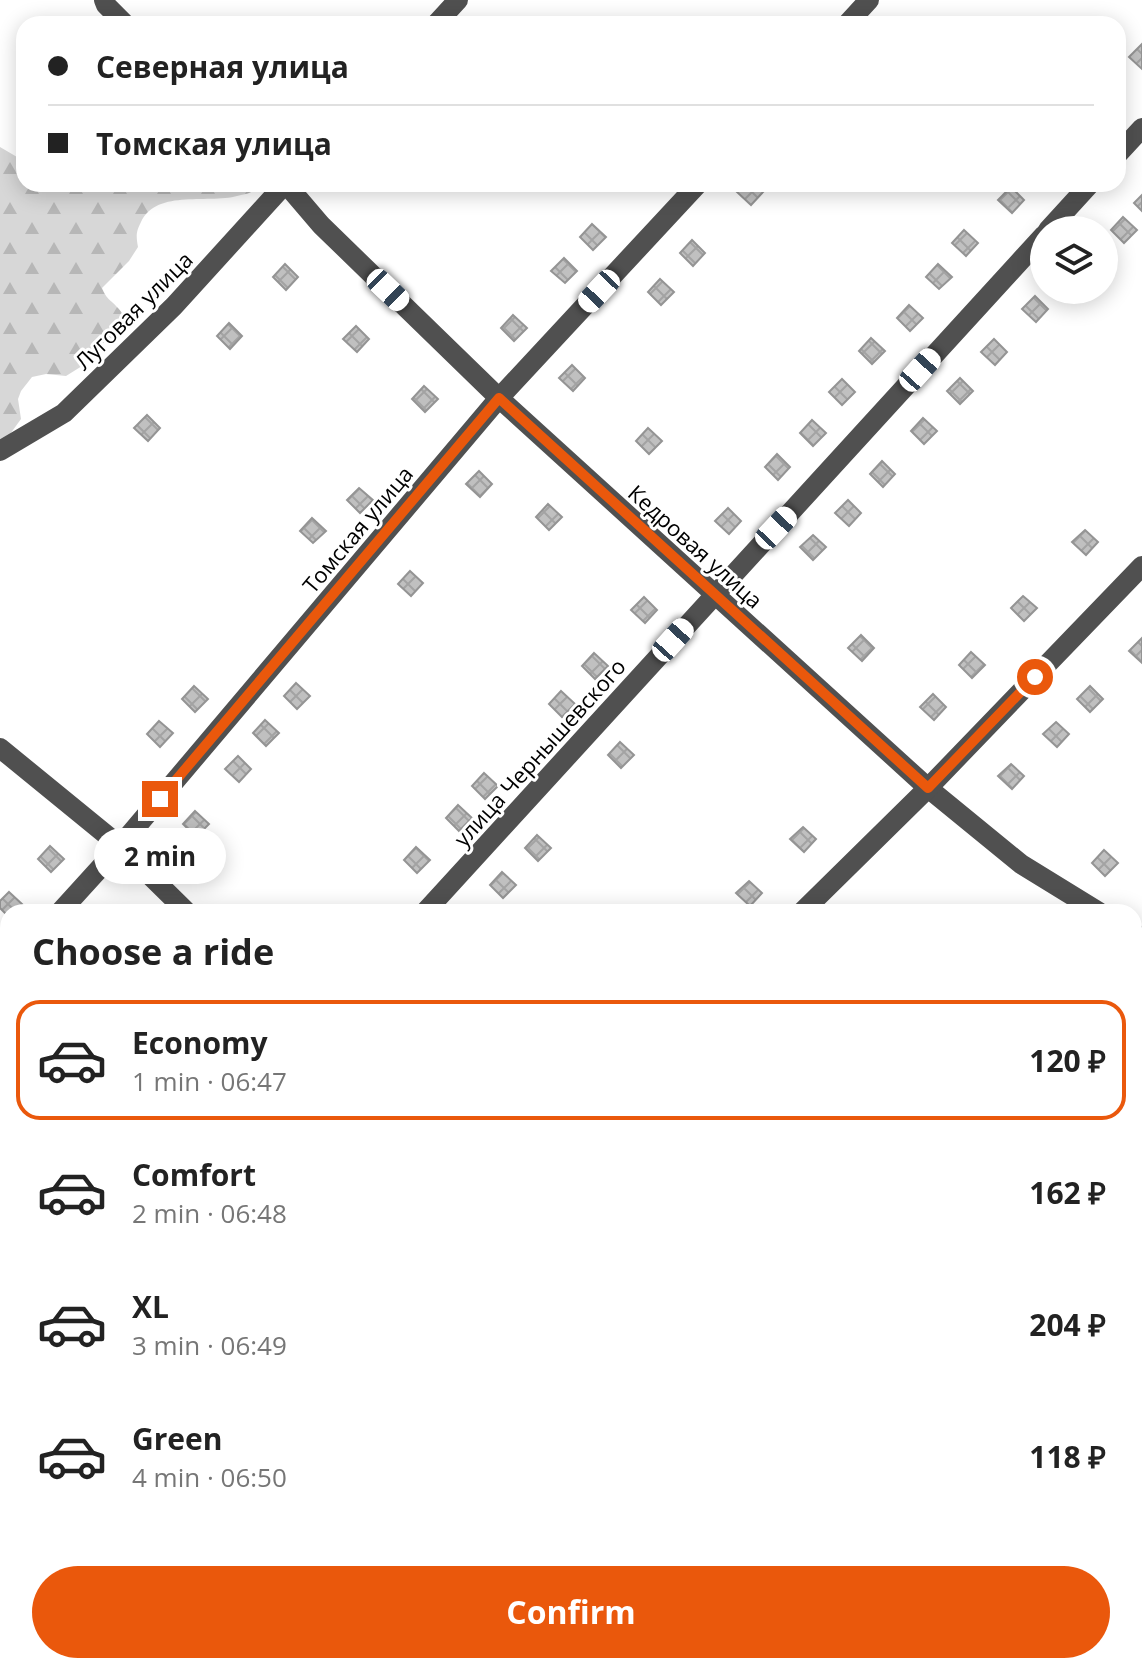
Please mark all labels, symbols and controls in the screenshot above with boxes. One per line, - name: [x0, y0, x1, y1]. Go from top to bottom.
- text: Северная улица: [96, 46, 349, 87]
- text: Томская улица: [96, 123, 332, 164]
- map controls: [1030, 216, 1118, 304]
- button: layers: [1030, 216, 1118, 304]
- street label: Луговая улица: [67, 244, 199, 376]
- car: [362, 265, 414, 315]
- car: [574, 265, 624, 317]
- car: [895, 344, 945, 396]
- street label: Томская улица: [295, 459, 419, 599]
- street label: Кедровая улица: [622, 477, 770, 615]
- car: [751, 502, 801, 554]
- car: [648, 614, 698, 666]
- street label: улица Чернышевского: [446, 651, 632, 853]
- route start: [1017, 659, 1053, 695]
- route end: [142, 781, 178, 817]
- callout: 2 min: [94, 827, 226, 883]
- text: 2 min: [124, 838, 196, 874]
- text: Choose a ride: [32, 927, 274, 976]
- text: Economy: [132, 1022, 268, 1063]
- icon: car: [36, 1024, 108, 1096]
- text: 120 ₽: [1029, 1040, 1106, 1081]
- text: 1 min · 06:47: [132, 1063, 287, 1099]
- text: Comfort: [132, 1154, 256, 1195]
- icon: car: [36, 1156, 108, 1228]
- text: 162 ₽: [1029, 1172, 1106, 1213]
- text: 2 min · 06:48: [132, 1195, 287, 1231]
- text: XL: [132, 1286, 169, 1327]
- icon: car: [36, 1288, 108, 1360]
- text: 204 ₽: [1029, 1304, 1106, 1345]
- text: 3 min · 06:49: [132, 1327, 287, 1363]
- text: Green: [132, 1418, 223, 1459]
- icon: car: [36, 1420, 108, 1492]
- text: 118 ₽: [1029, 1436, 1106, 1477]
- text: 4 min · 06:50: [132, 1459, 287, 1495]
- button: Confirm: [32, 1566, 1110, 1658]

